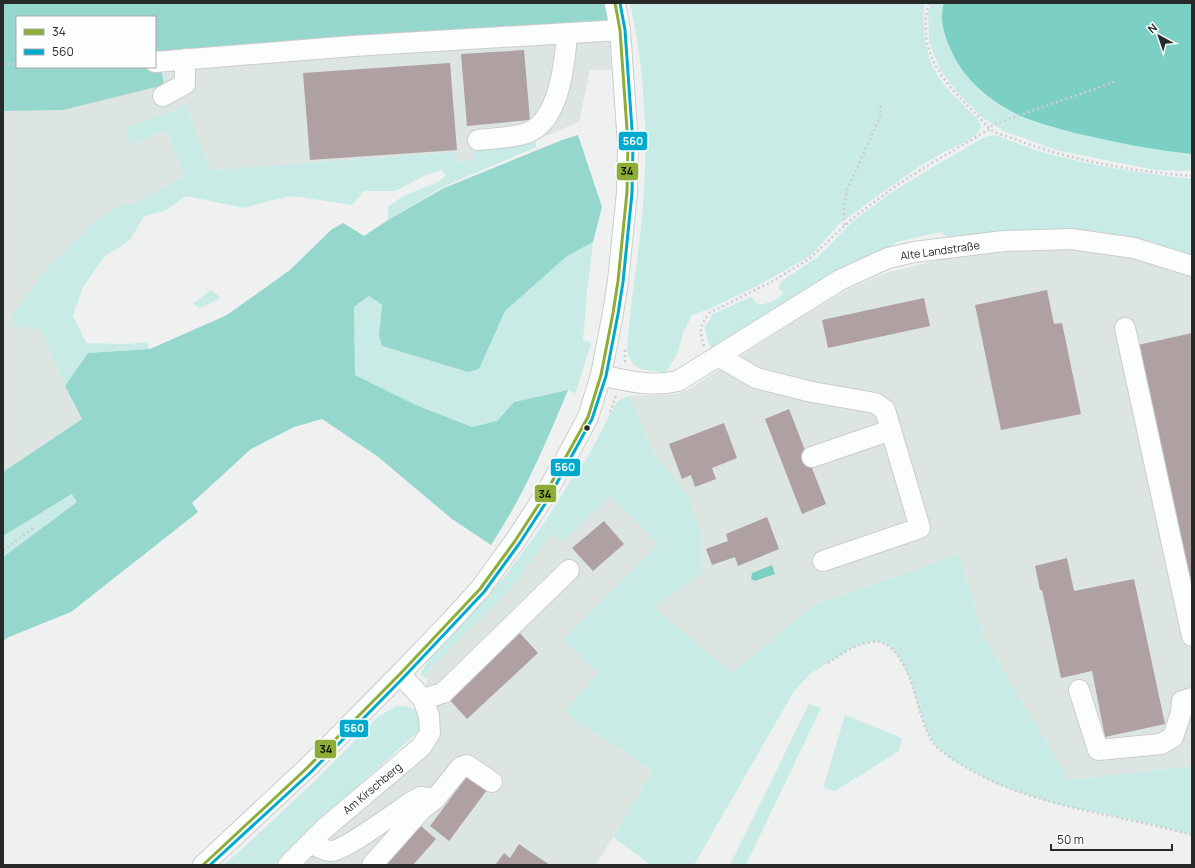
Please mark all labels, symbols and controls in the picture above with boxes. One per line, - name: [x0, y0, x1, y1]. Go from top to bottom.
- legend: [16, 16, 156, 68]
- north arrow: [1139, 16, 1179, 56]
- text: N: [1144, 20, 1160, 36]
- text: 34: [52, 23, 66, 40]
- text: 560: [52, 43, 74, 60]
- line badge: 560: [618, 131, 648, 151]
- text: 560: [623, 133, 643, 148]
- line badge: 34: [616, 162, 639, 181]
- text: 34: [620, 163, 634, 178]
- street label: Alte Landstraße: [899, 237, 981, 263]
- unlabelled marker: [582, 423, 592, 433]
- line badge: 560: [550, 458, 581, 477]
- text: 560: [555, 459, 575, 474]
- line badge: 34: [534, 484, 557, 503]
- text: 34: [538, 486, 552, 501]
- line badge: 560: [339, 719, 369, 738]
- text: 560: [344, 720, 364, 735]
- line badge: 34: [314, 739, 337, 759]
- text: 34: [319, 741, 333, 756]
- street label: Am Kirschberg: [339, 759, 405, 817]
- scale bar: [1051, 826, 1172, 852]
- text: 50 m: [1057, 831, 1084, 848]

